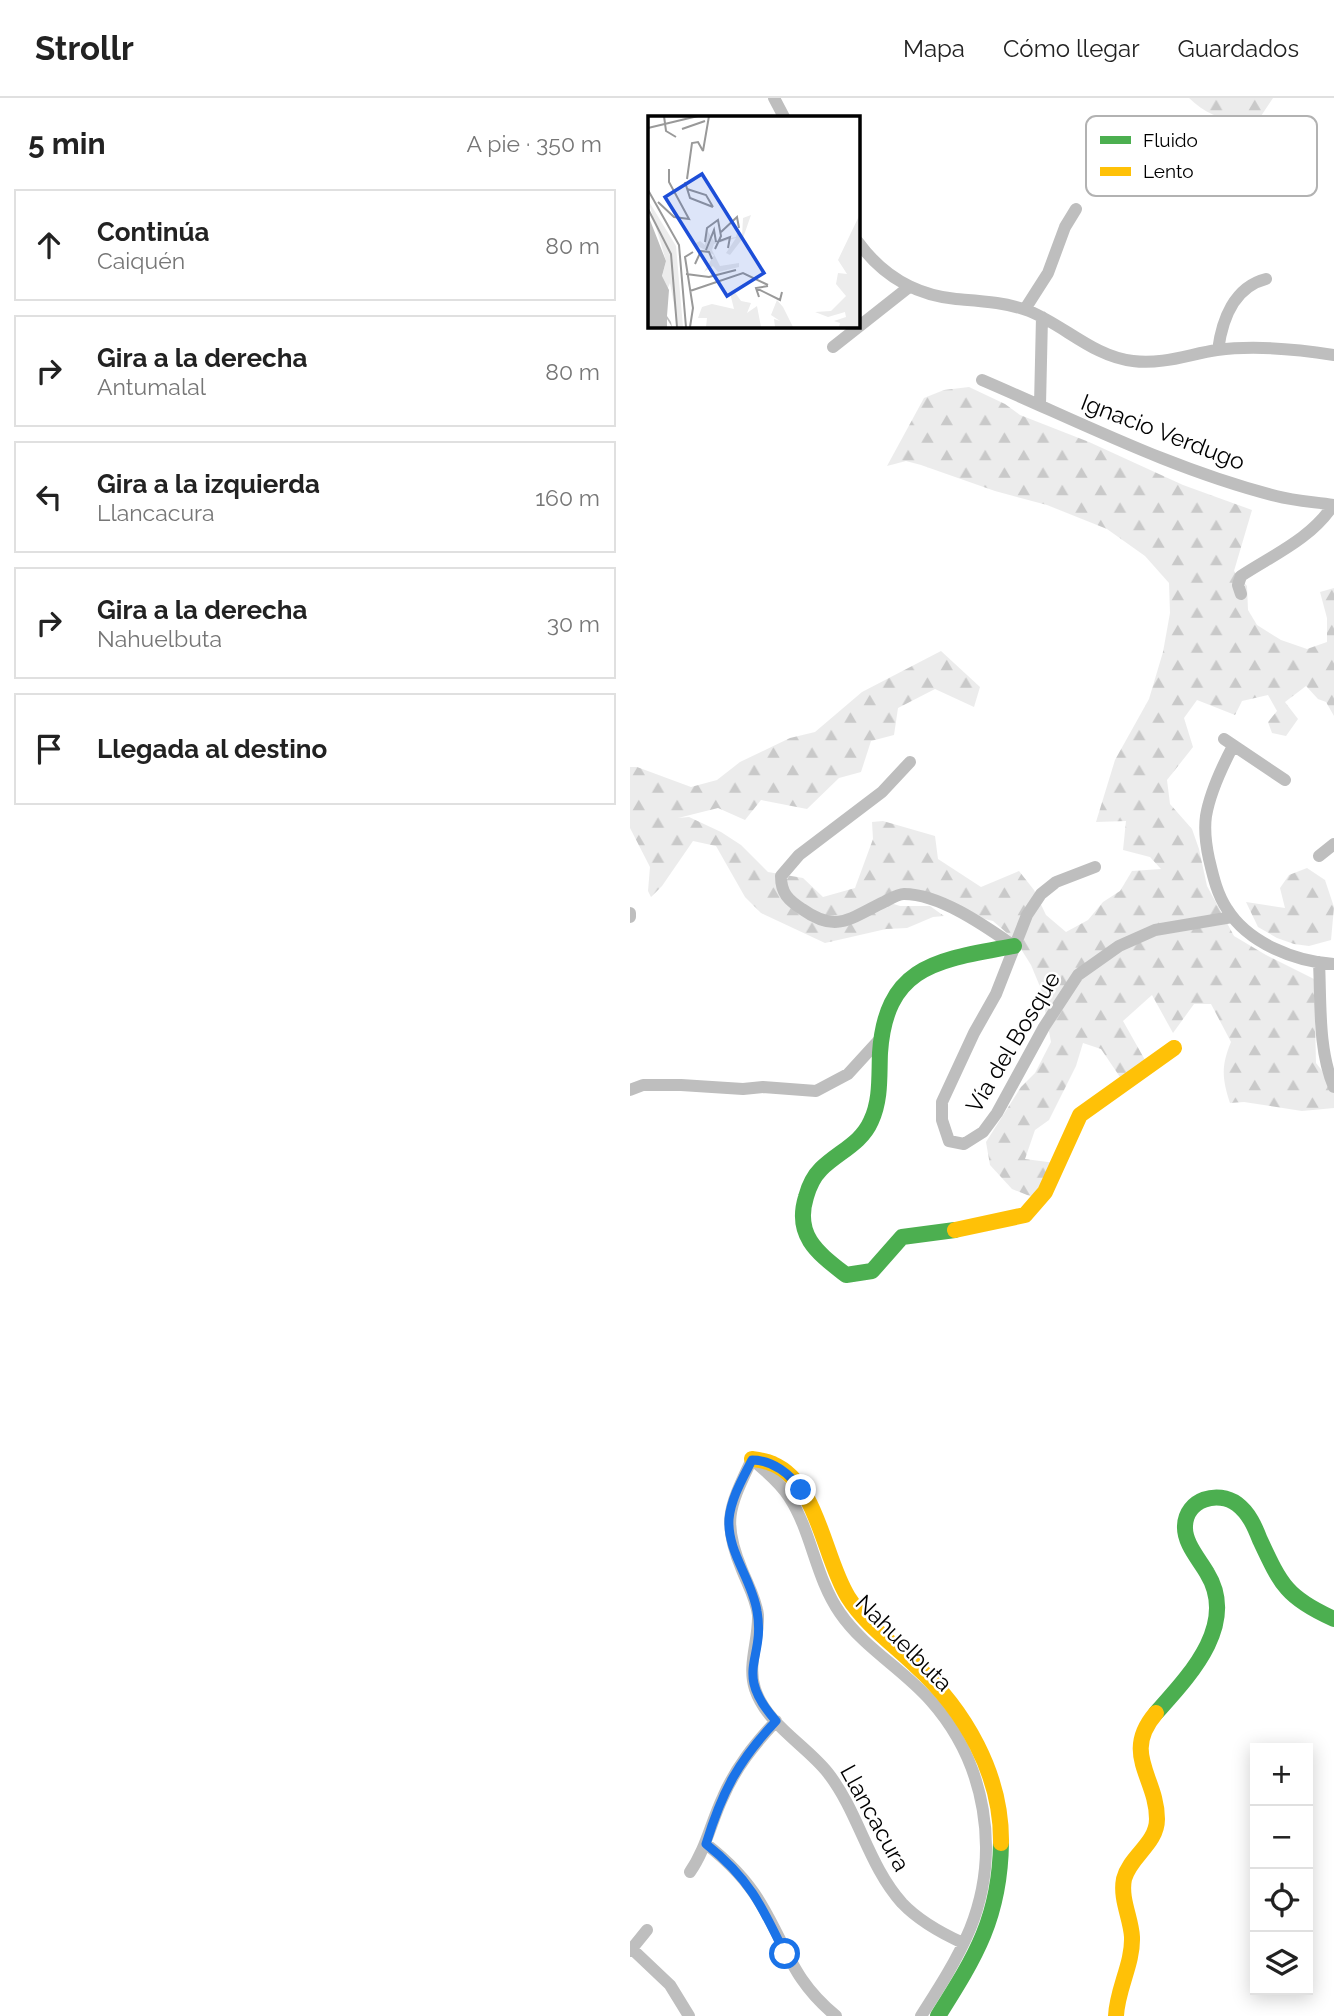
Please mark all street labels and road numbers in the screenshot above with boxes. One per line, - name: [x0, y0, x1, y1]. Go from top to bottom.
- street label: Ignacio Verdugo: [1077, 388, 1249, 475]
- street label: Vía del Bosque: [960, 966, 1065, 1117]
- street label: Nahuelbuta: [851, 1589, 958, 1696]
- street label: Llancacura: [835, 1760, 916, 1876]

